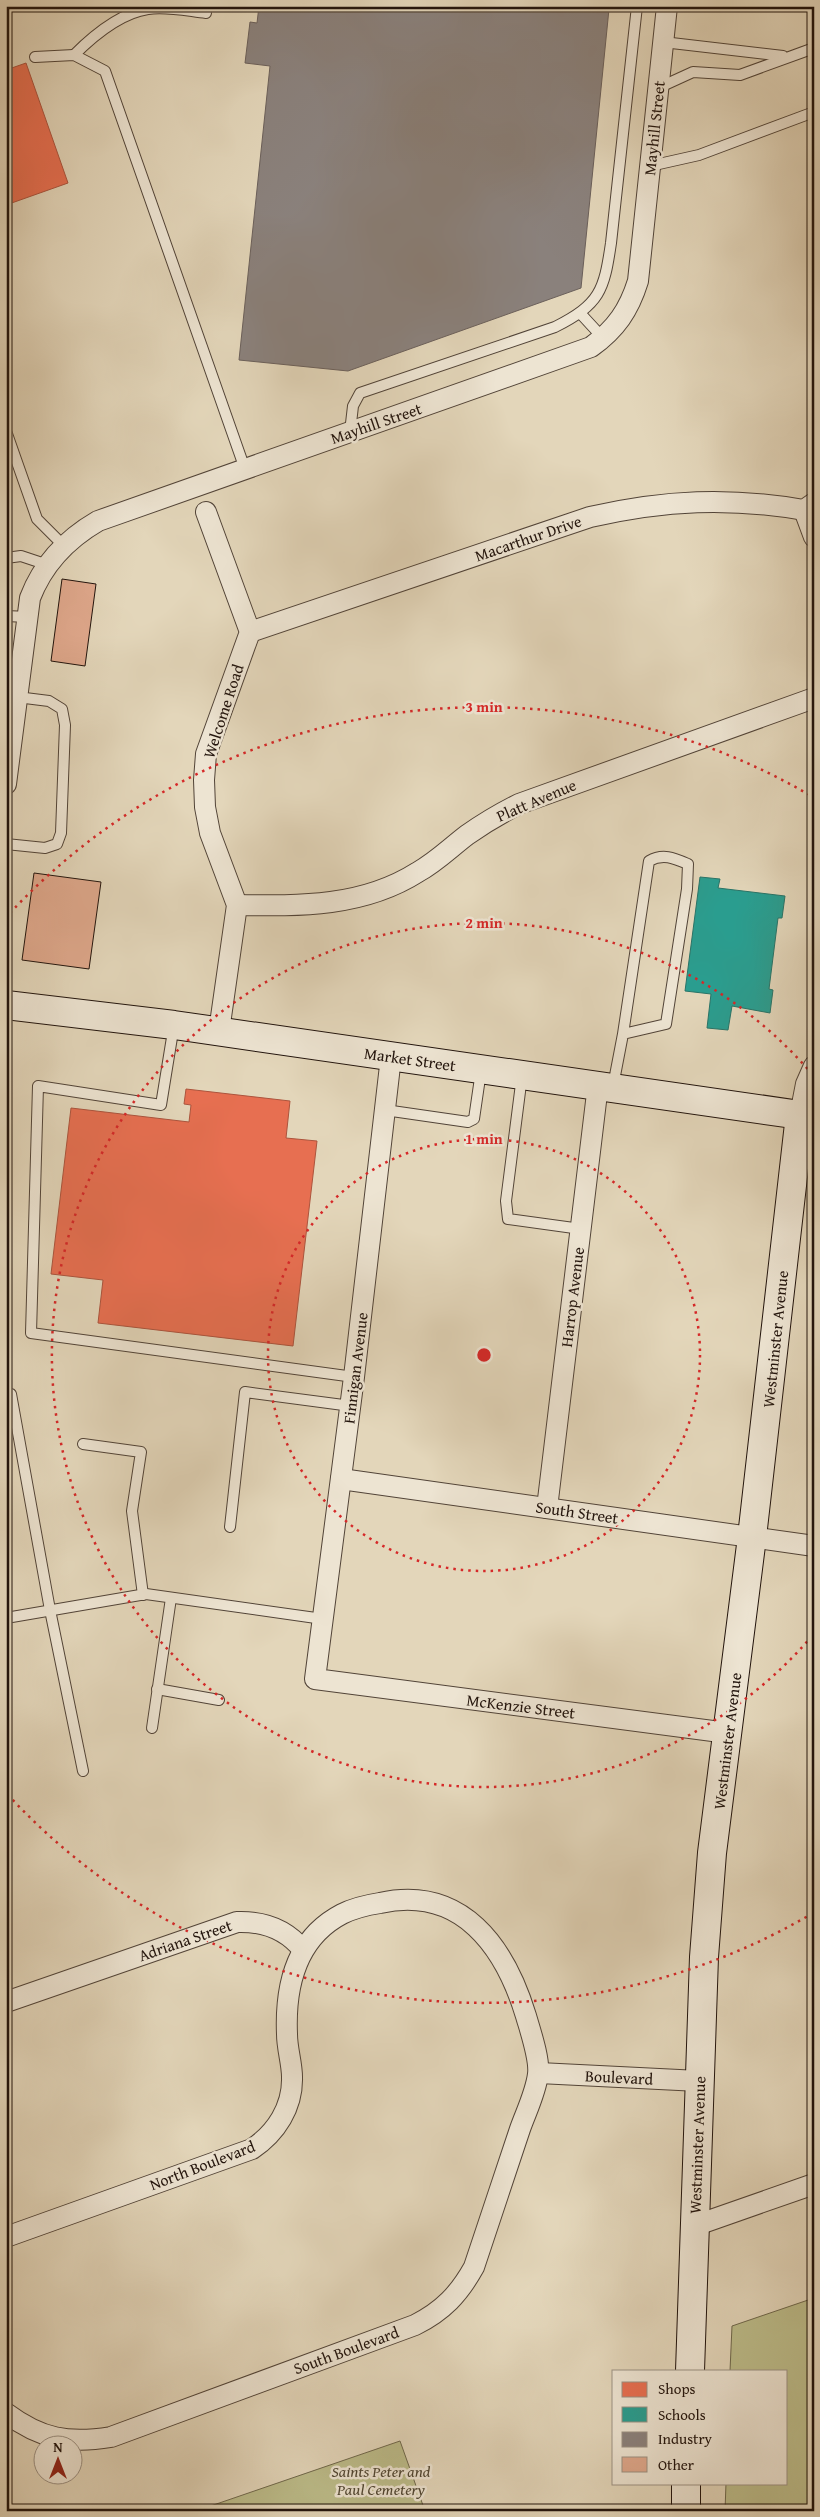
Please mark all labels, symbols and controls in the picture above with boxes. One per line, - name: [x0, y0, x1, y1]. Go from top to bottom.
- street label: Mayhill Street: [637, 79, 671, 177]
- street label: Mayhill Street: [327, 396, 425, 450]
- street label: Macarthur Drive: [472, 509, 584, 567]
- street label: Welcome Road: [196, 660, 250, 761]
- text: 3 min: [465, 696, 503, 717]
- street label: Platt Avenue: [492, 772, 580, 828]
- text: 2 min: [465, 912, 503, 933]
- street label: Market Street: [363, 1041, 458, 1077]
- text: 1 min: [465, 1128, 503, 1149]
- street label: Harrop Avenue: [554, 1246, 590, 1348]
- street label: Westminster Avenue: [756, 1269, 794, 1409]
- street label: Finnigan Avenue: [336, 1311, 374, 1425]
- centre of rings: [475, 1346, 493, 1364]
- street label: South Street: [534, 1494, 620, 1530]
- street label: Westminster Avenue: [707, 1671, 747, 1811]
- street label: McKenzie Street: [465, 1687, 577, 1725]
- street label: Adriana Street: [135, 1913, 235, 1967]
- street label: Boulevard: [584, 2063, 654, 2091]
- street label: Westminster Avenue: [683, 2076, 711, 2214]
- street label: North Boulevard: [146, 2134, 259, 2196]
- street label: South Boulevard: [290, 2320, 403, 2380]
- legend: [612, 2370, 788, 2484]
- text: Shops: [658, 2378, 695, 2399]
- text: Schools: [658, 2404, 706, 2425]
- text: Industry: [658, 2428, 713, 2449]
- north arrow: [32, 2434, 82, 2484]
- text: N: [53, 2437, 63, 2457]
- text: Other: [658, 2454, 694, 2475]
- park label: Saints Peter and Paul Cemetery: [332, 2459, 431, 2501]

